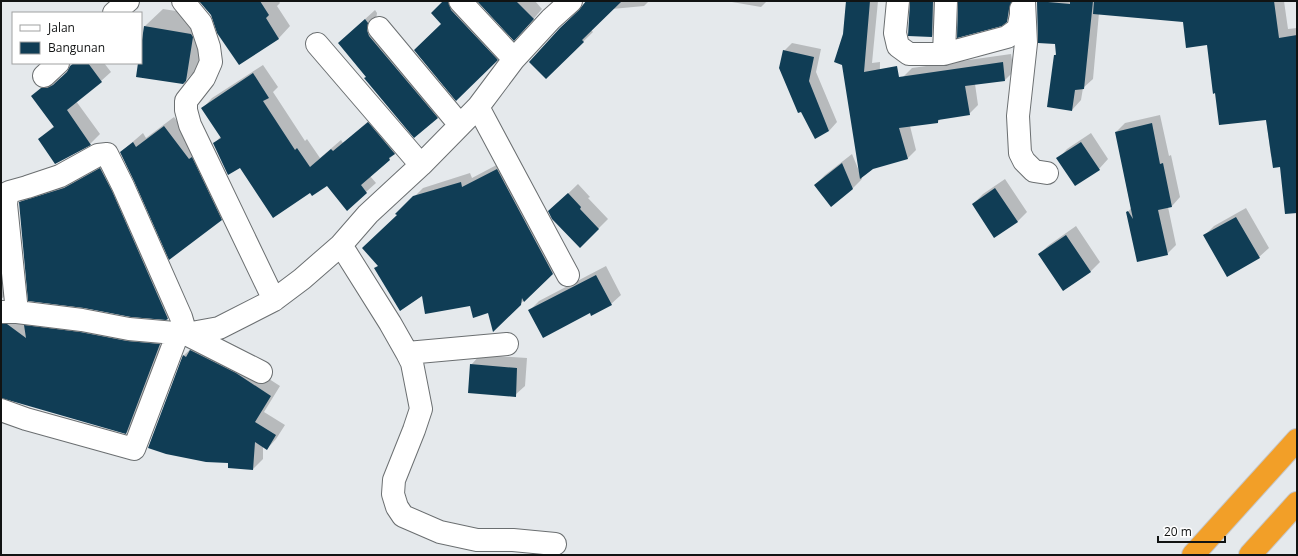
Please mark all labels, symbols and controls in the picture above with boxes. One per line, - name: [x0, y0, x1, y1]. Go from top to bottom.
- legend: [12, 12, 142, 64]
- text: Jalan: [47, 19, 75, 36]
- text: Bangunan: [48, 39, 105, 56]
- scale bar: [1158, 518, 1225, 544]
- text: 20 m: [1164, 523, 1192, 540]

